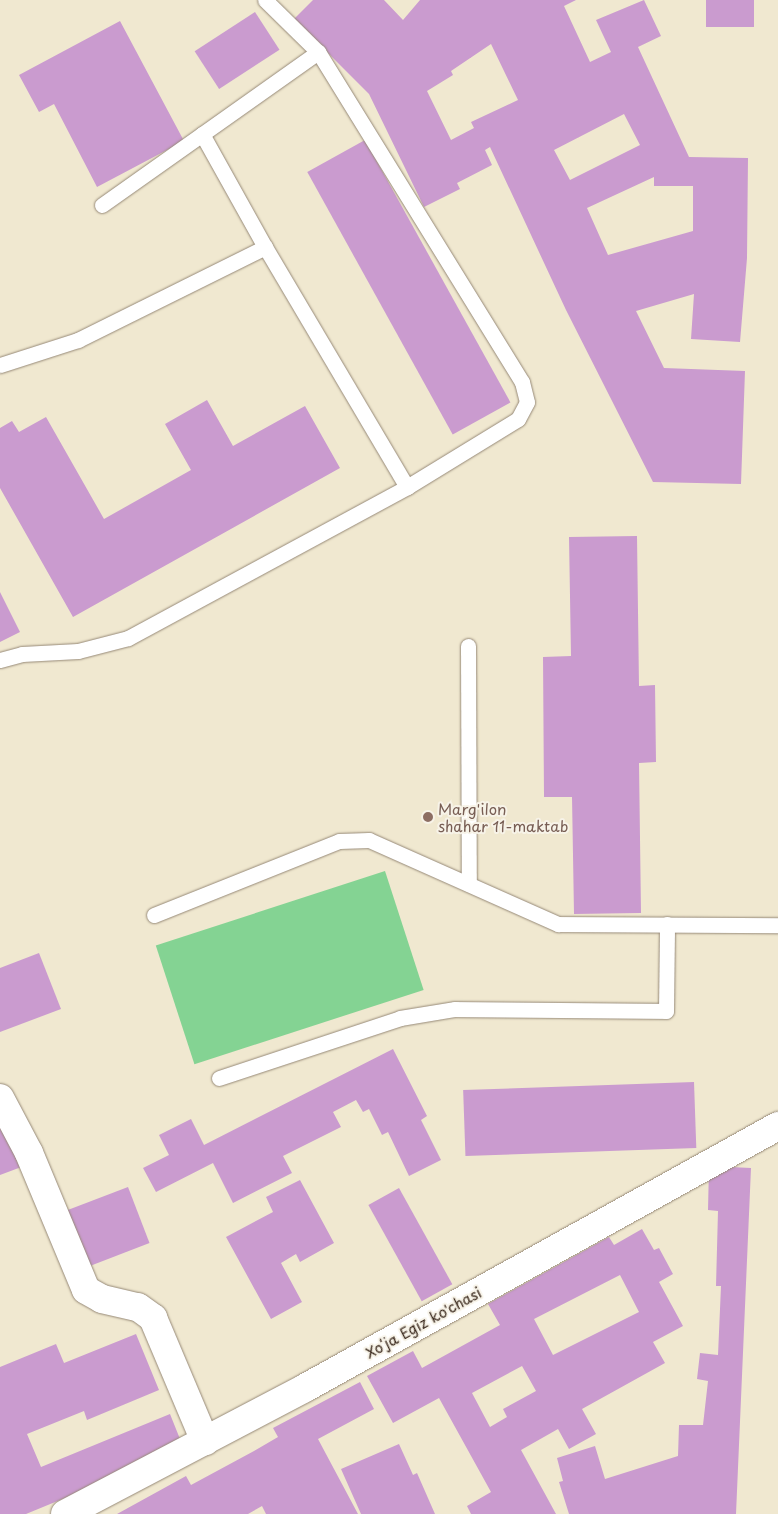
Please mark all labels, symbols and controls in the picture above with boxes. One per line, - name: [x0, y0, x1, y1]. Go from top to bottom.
- place label: Marg'ilon shahar 11-maktab: [438, 799, 568, 834]
- marker: Marg'ilon shahar 11-maktab: [422, 811, 434, 823]
- street label: Xoʻja Egiz ko'chasi: [362, 1283, 484, 1361]

